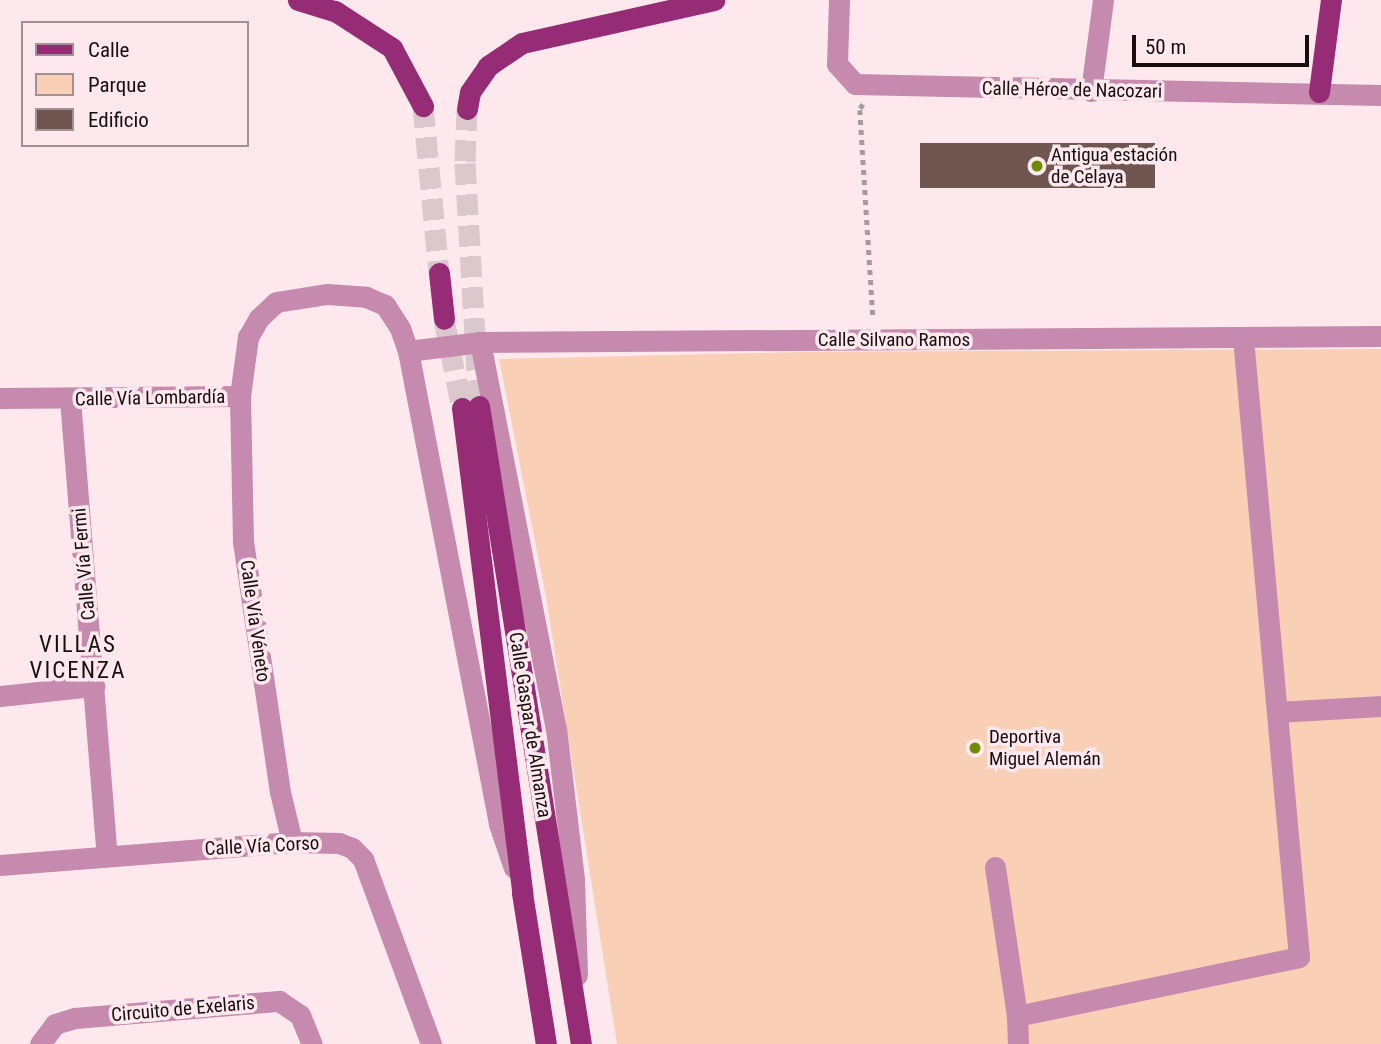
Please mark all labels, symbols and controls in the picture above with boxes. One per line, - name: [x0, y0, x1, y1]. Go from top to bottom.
- legend: [21, 21, 248, 147]
- scale bar: [1136, 21, 1313, 65]
- text: 50 m: [1145, 35, 1186, 59]
- text: Calle: [88, 38, 129, 62]
- text: Parque: [88, 73, 146, 97]
- street label: Calle Héroe de Nacozari: [982, 77, 1162, 103]
- text: Edificio: [88, 108, 149, 132]
- place label: Antigua estación de Celaya: [1051, 144, 1177, 188]
- marker: Antigua estación de Celaya: [1029, 158, 1045, 174]
- street label: Calle Silvano Ramos: [818, 329, 970, 351]
- street label: Calle Vía Lombardía: [75, 385, 225, 411]
- street label: Calle Vía Fermi: [68, 507, 100, 621]
- street label: Calle Vía Véneto: [235, 559, 275, 683]
- district label: VILLAS VICENZA: [30, 631, 126, 685]
- street label: Calle Gaspar de Almanza: [504, 631, 556, 819]
- place label: Deportiva Miguel Alemán: [989, 726, 1101, 770]
- marker: Deportiva Miguel Alemán: [967, 740, 983, 756]
- street label: Calle Vía Corso: [204, 832, 320, 860]
- street label: Circuito de Exelaris: [110, 991, 256, 1027]

